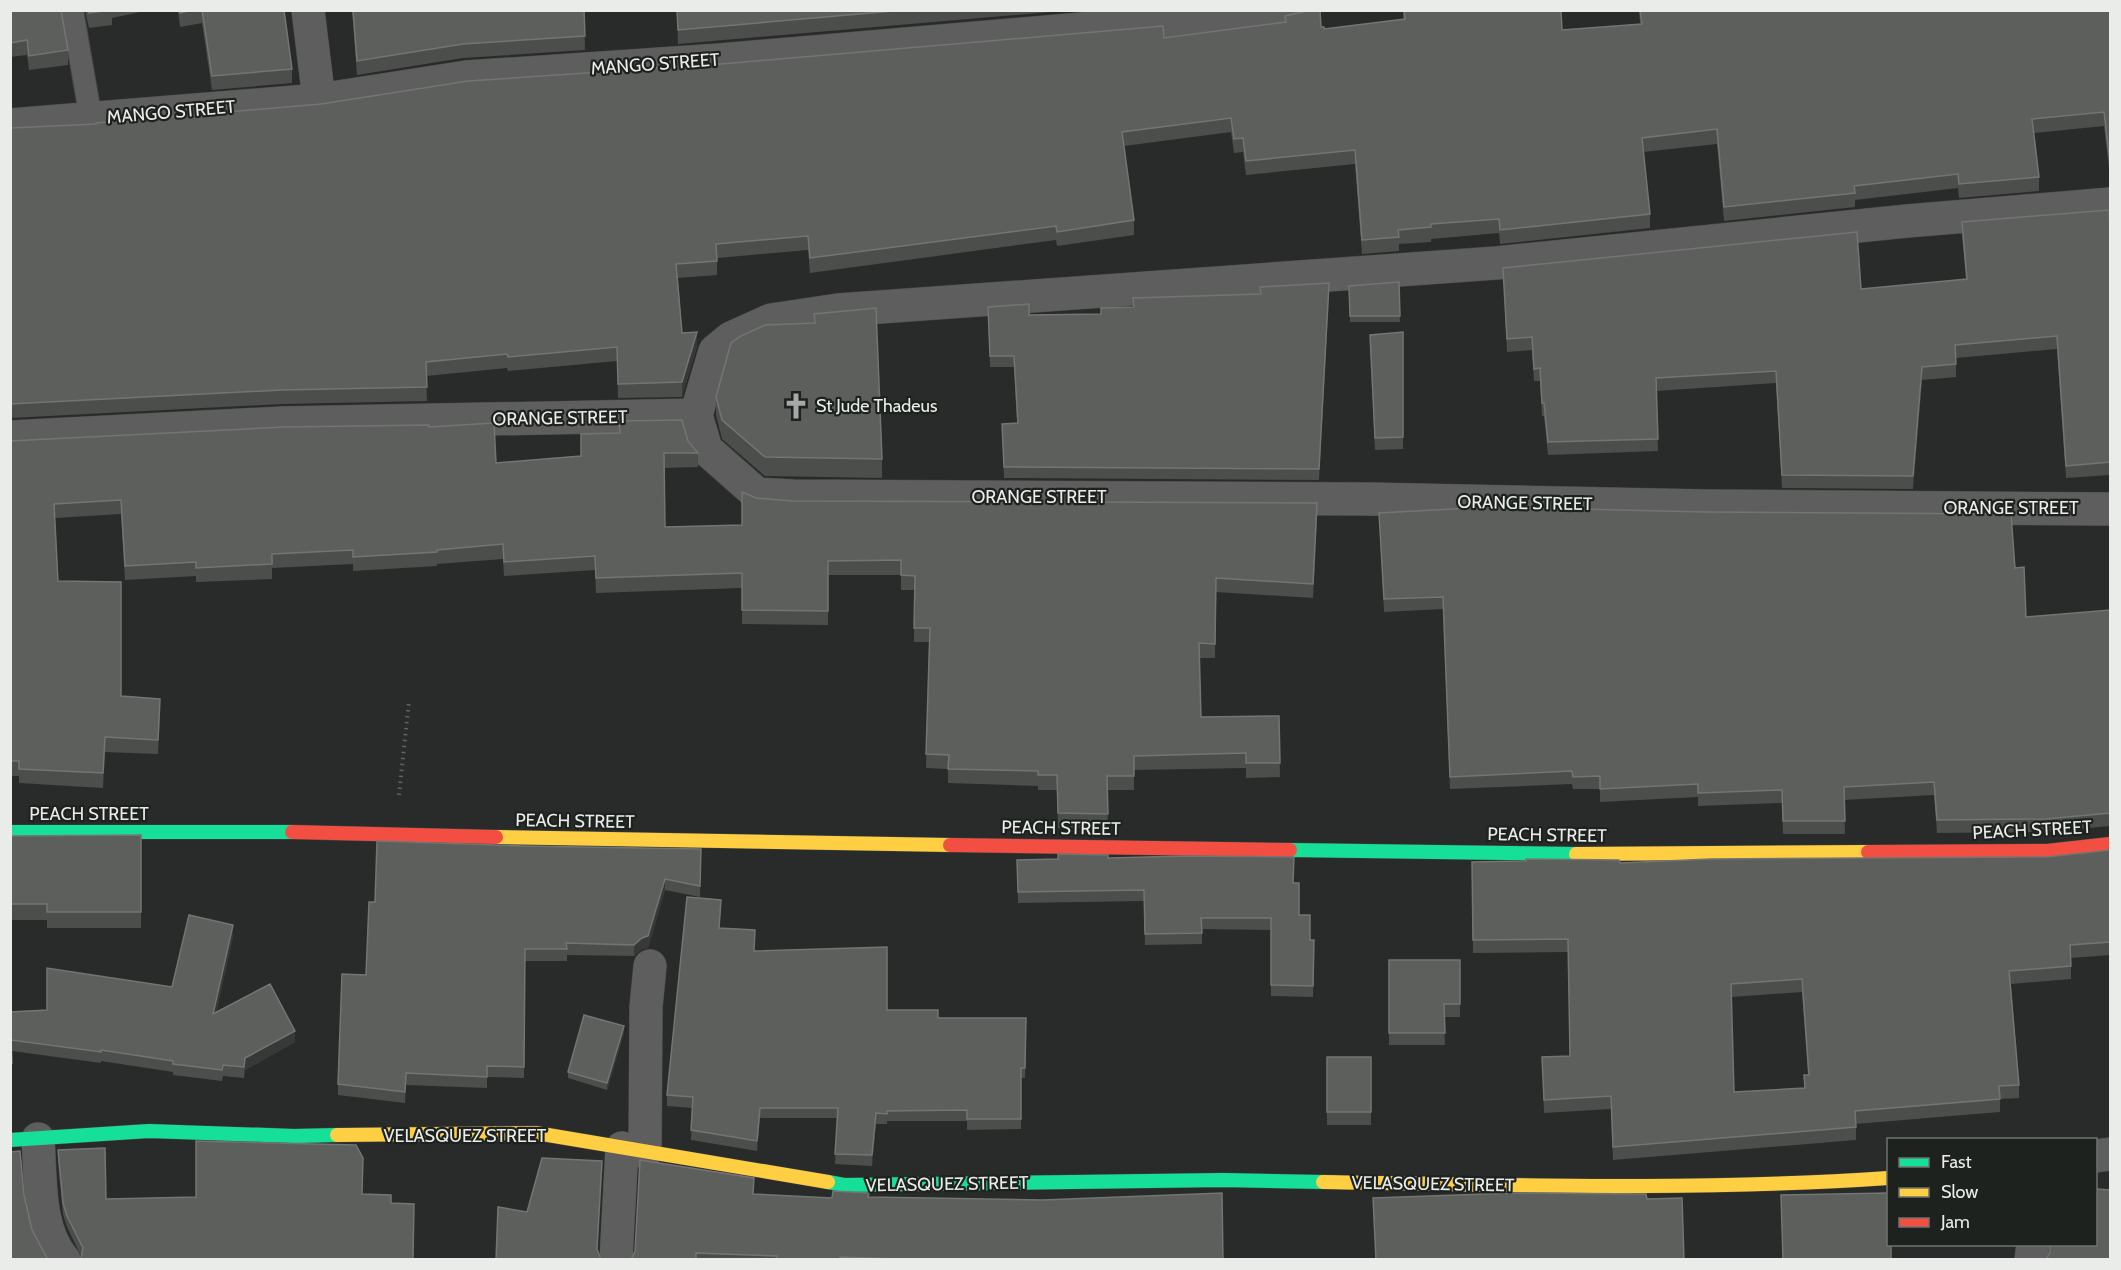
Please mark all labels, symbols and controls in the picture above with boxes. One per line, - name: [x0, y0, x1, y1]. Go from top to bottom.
- street label: MANGO STREET: [590, 49, 720, 79]
- street label: MANGO STREET: [106, 95, 237, 129]
- church icon: St Jude Thadeus: [781, 391, 811, 421]
- place label: St Jude Thadeus: [816, 395, 937, 417]
- street label: ORANGE STREET: [492, 406, 628, 430]
- street label: ORANGE STREET: [971, 486, 1107, 508]
- street label: ORANGE STREET: [1457, 491, 1593, 515]
- street label: ORANGE STREET: [1943, 497, 2079, 519]
- street label: PEACH STREET: [29, 803, 149, 825]
- street label: PEACH STREET: [515, 809, 635, 833]
- street label: PEACH STREET: [1001, 816, 1121, 840]
- street label: PEACH STREET: [1972, 816, 2093, 844]
- street label: PEACH STREET: [1487, 823, 1607, 847]
- street label: VELASQUEZ STREET: [384, 1125, 547, 1147]
- legend: [1887, 1138, 2097, 1246]
- text: Fast: [1941, 1151, 1972, 1173]
- street label: VELASQUEZ STREET: [865, 1172, 1029, 1196]
- street label: VELASQUEZ STREET: [1351, 1172, 1515, 1196]
- text: Slow: [1941, 1181, 1978, 1203]
- text: Jam: [1940, 1211, 1970, 1233]

